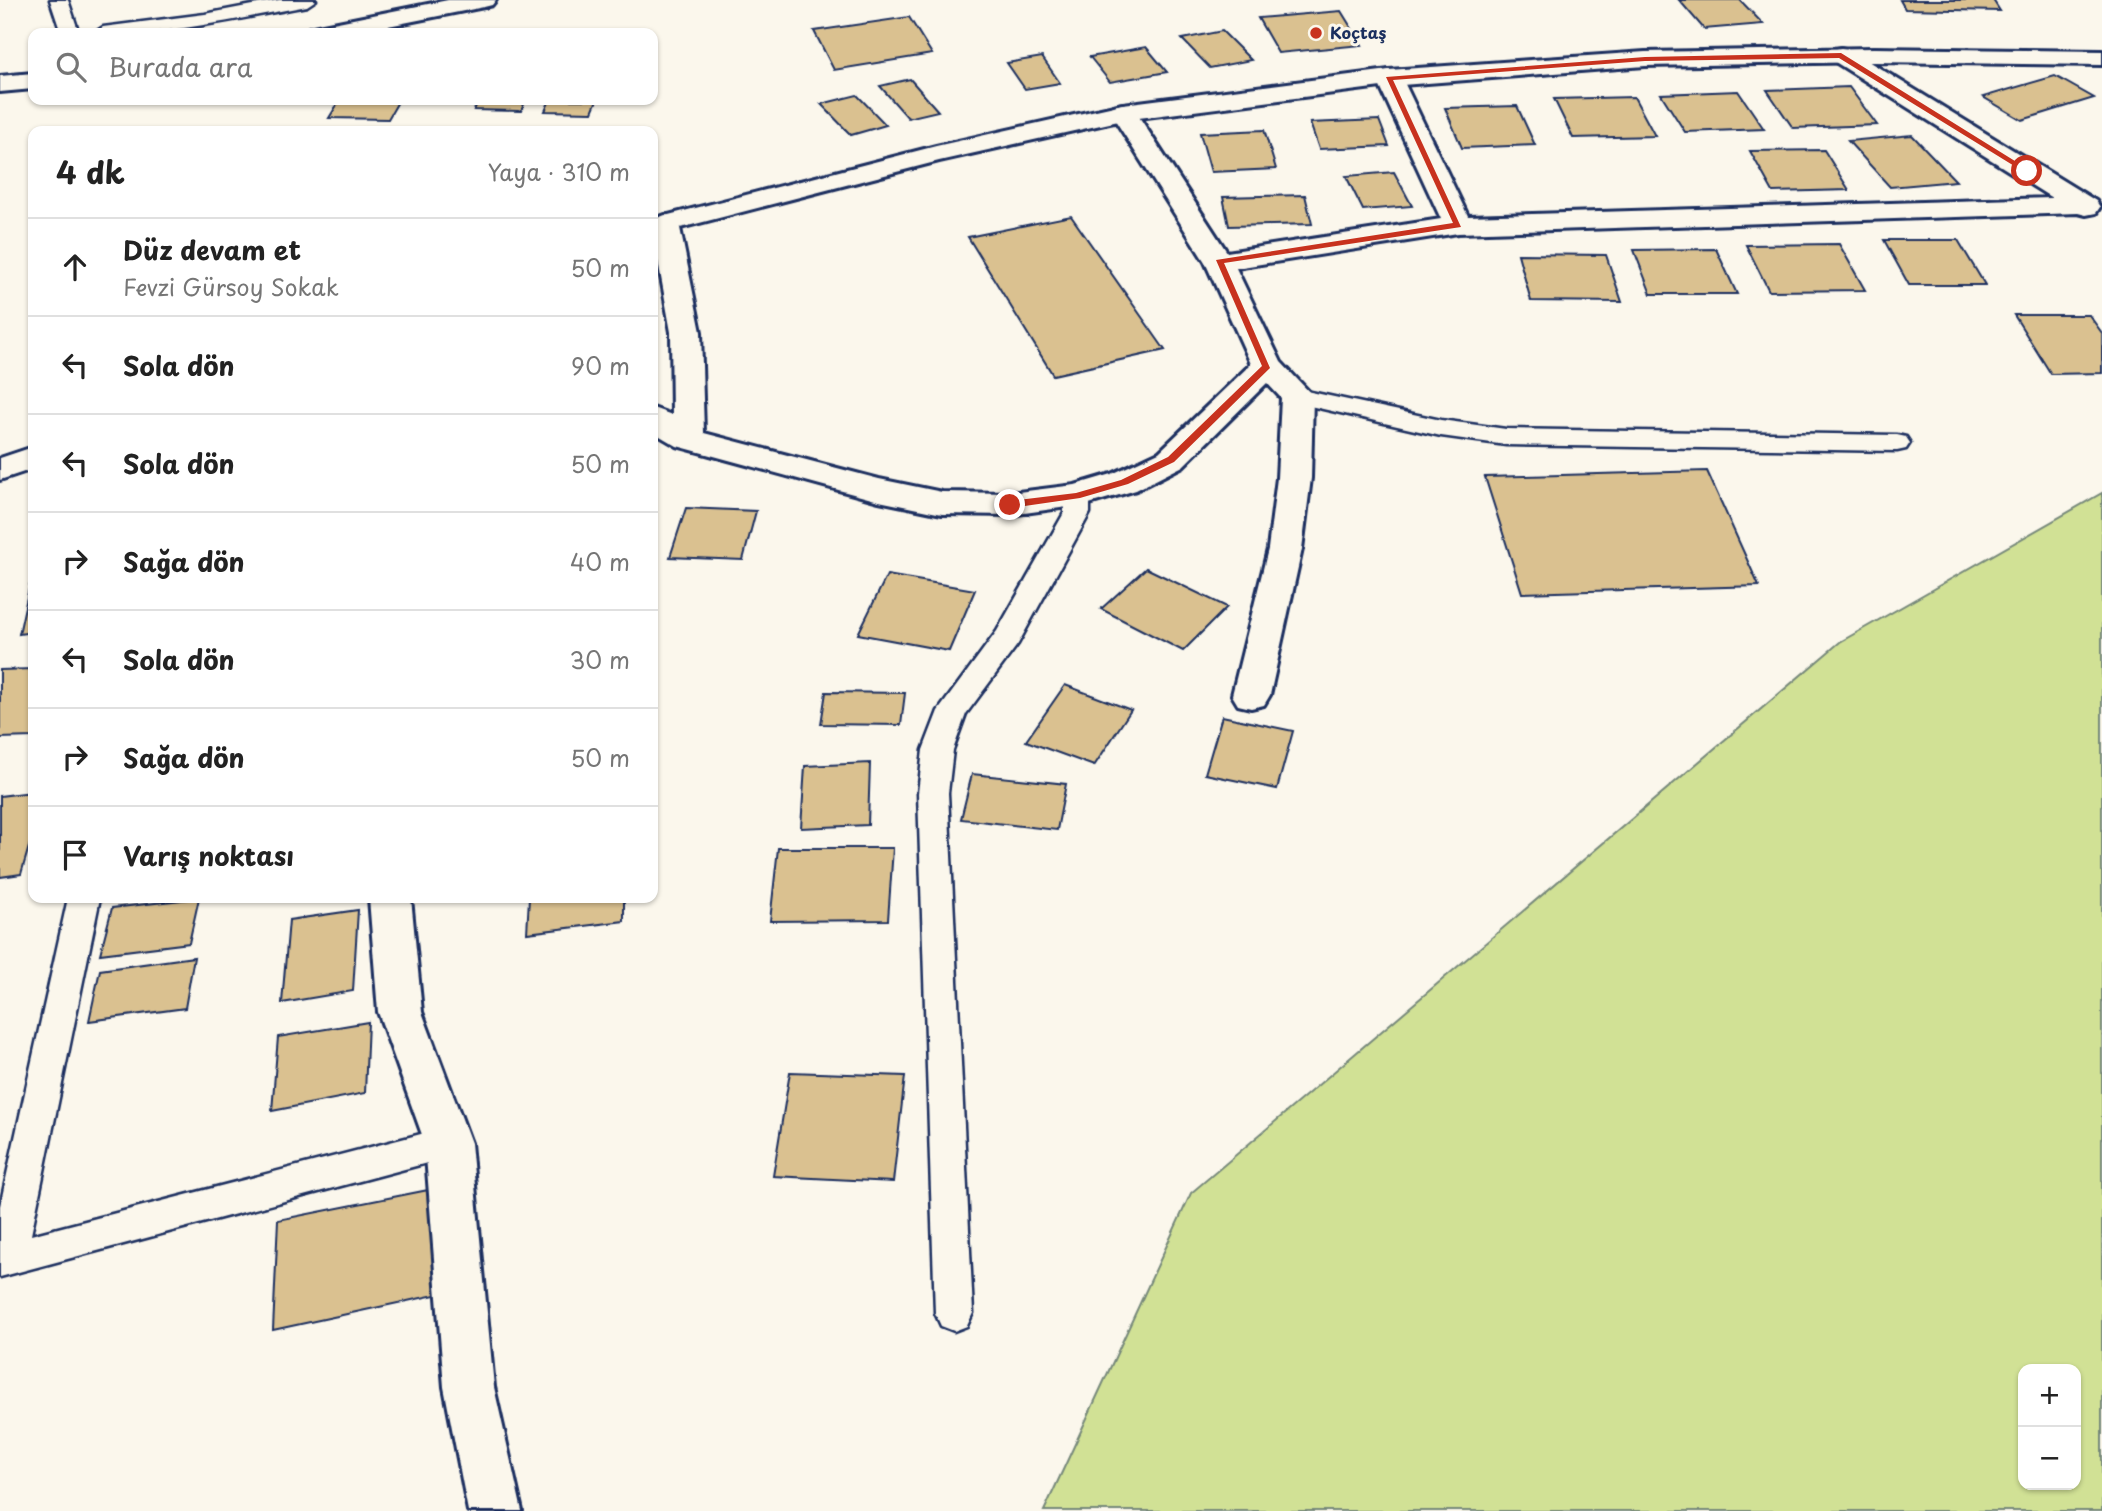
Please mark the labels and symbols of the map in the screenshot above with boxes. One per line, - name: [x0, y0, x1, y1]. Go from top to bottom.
- place label: Koçtaş: [1330, 20, 1387, 44]
- marker: Koçtaş: [1308, 25, 1324, 41]
- route start: [2011, 155, 2042, 186]
- route end: [994, 489, 1025, 520]

